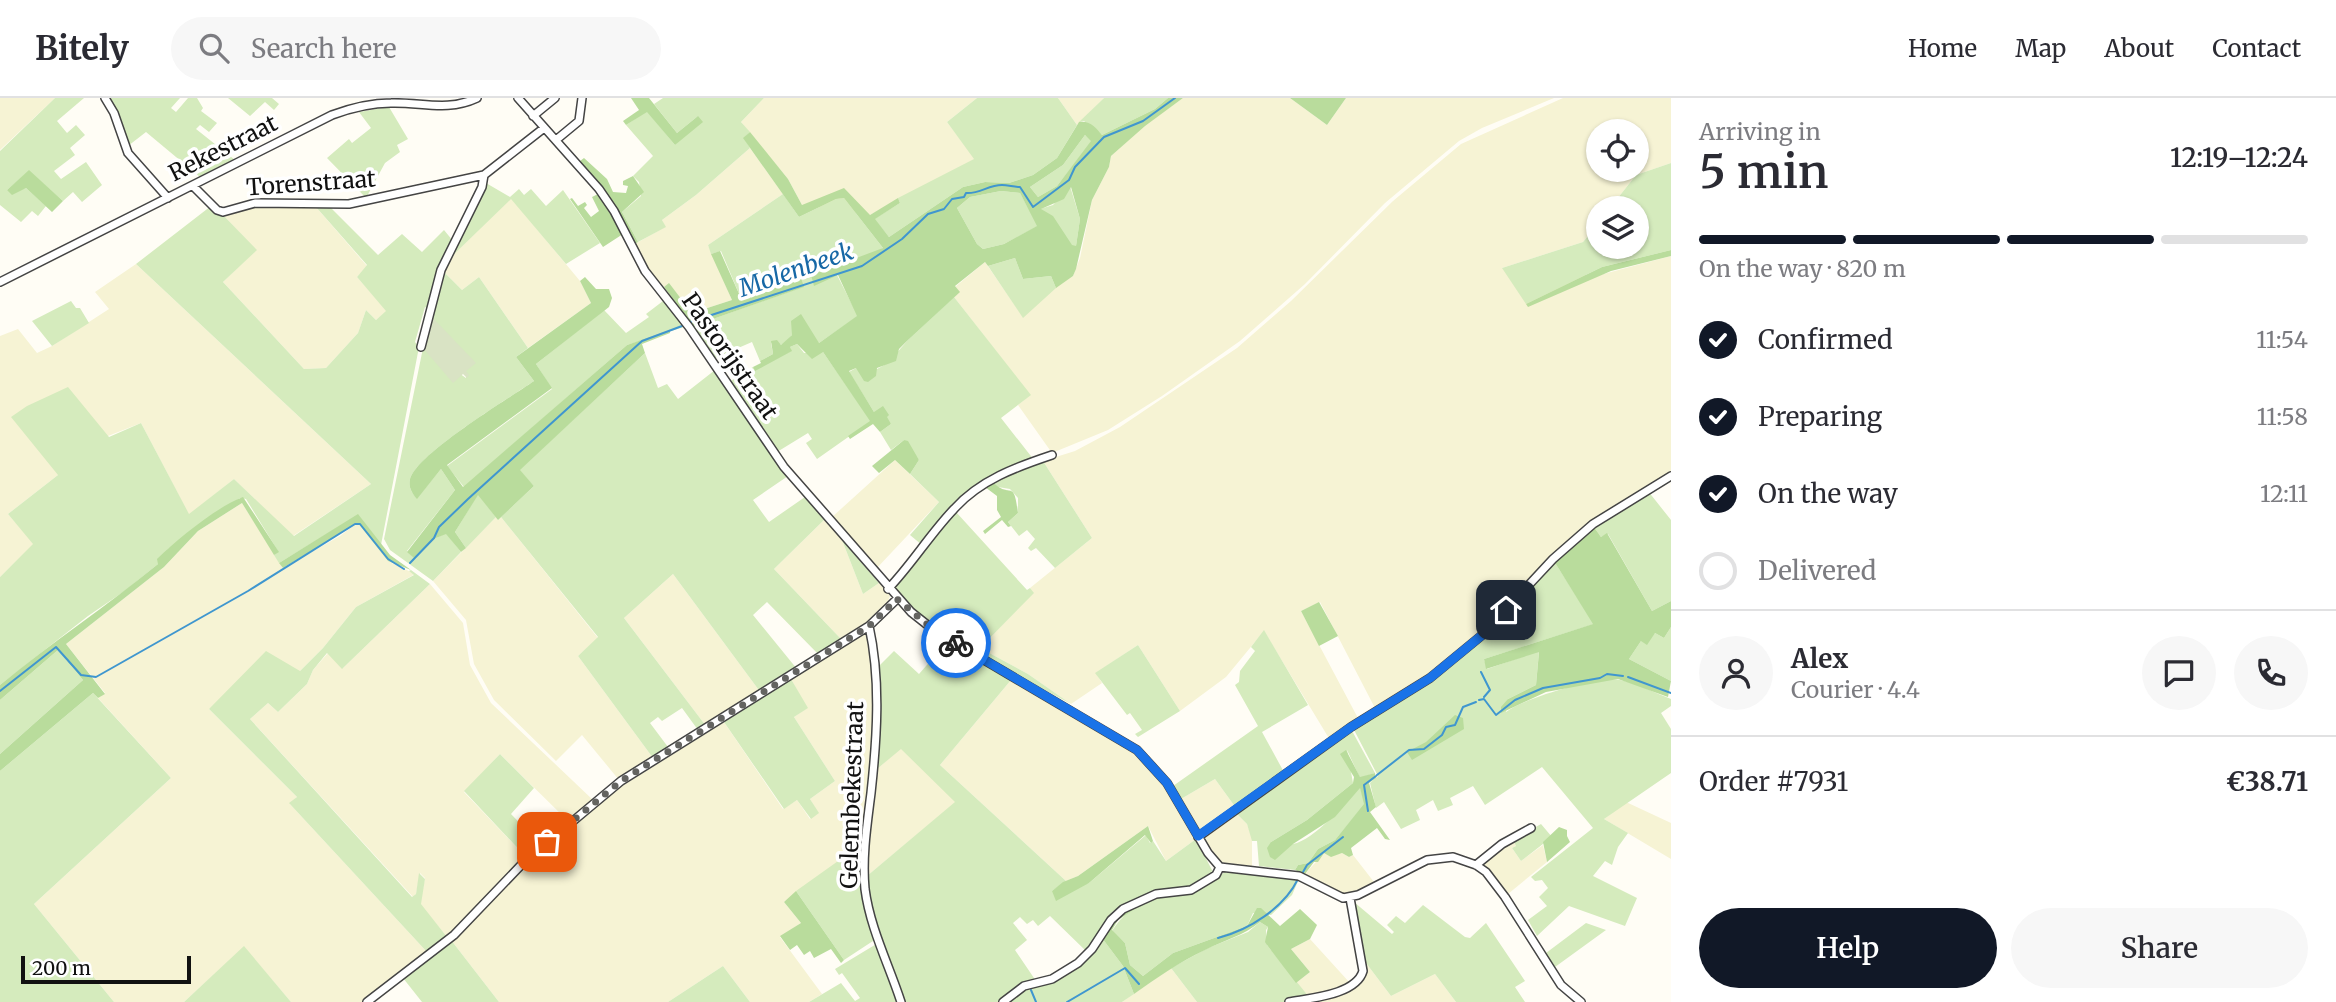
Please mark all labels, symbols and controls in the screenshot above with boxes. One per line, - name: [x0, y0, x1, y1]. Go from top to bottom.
- search box: [171, 17, 661, 80]
- text: Bitely: [35, 28, 129, 69]
- icon: search: [195, 29, 233, 67]
- text: Search here: [251, 32, 397, 65]
- text: Home: [1908, 33, 1977, 64]
- text: Map: [2015, 33, 2066, 64]
- text: About: [2104, 33, 2174, 64]
- text: Contact: [2212, 33, 2301, 64]
- street label: Rekestraat: [164, 108, 282, 187]
- text: Arriving in: [1699, 117, 1821, 146]
- map controls: [1586, 119, 1649, 259]
- button: locate: [1586, 119, 1649, 182]
- text: 12:19–12:24: [2170, 141, 2308, 174]
- text: 5 min: [1699, 143, 1829, 201]
- street label: Torenstraat: [245, 164, 377, 201]
- button: layers: [1586, 196, 1649, 259]
- water label: Molenbeek: [734, 235, 857, 304]
- text: On the way · 820 m: [1699, 254, 1906, 283]
- street label: Pastorijstraat: [676, 287, 785, 425]
- icon: check: [1699, 321, 1737, 359]
- text: Confirmed: [1758, 323, 1893, 356]
- text: 11:54: [2256, 325, 2308, 354]
- icon: check: [1699, 398, 1737, 436]
- text: Preparing: [1758, 400, 1882, 433]
- text: 11:58: [2257, 402, 2308, 431]
- icon: check: [1699, 475, 1737, 513]
- text: On the way: [1758, 477, 1898, 510]
- text: 12:11: [2260, 479, 2308, 508]
- text: Delivered: [1758, 554, 1877, 587]
- pin: [1476, 580, 1536, 640]
- icon: home: [1487, 591, 1525, 629]
- courier: [921, 608, 991, 678]
- icon: bike: [937, 624, 975, 662]
- button: person: [1699, 636, 1773, 710]
- button: chat: [2142, 636, 2216, 710]
- button: phone: [2234, 636, 2308, 710]
- text: Alex: [1791, 642, 1848, 675]
- text: Courier · 4.4: [1791, 675, 1920, 704]
- street label: Gelembekestraat: [834, 701, 869, 889]
- text: Order #7931: [1699, 765, 1848, 798]
- text: €38.71: [2226, 765, 2308, 798]
- pin: [517, 812, 577, 872]
- icon: bag: [528, 823, 566, 861]
- button: Help: [1699, 908, 1997, 988]
- button: Share: [2011, 908, 2308, 988]
- scale bar: [21, 953, 191, 985]
- text: 200 m: [32, 956, 91, 980]

